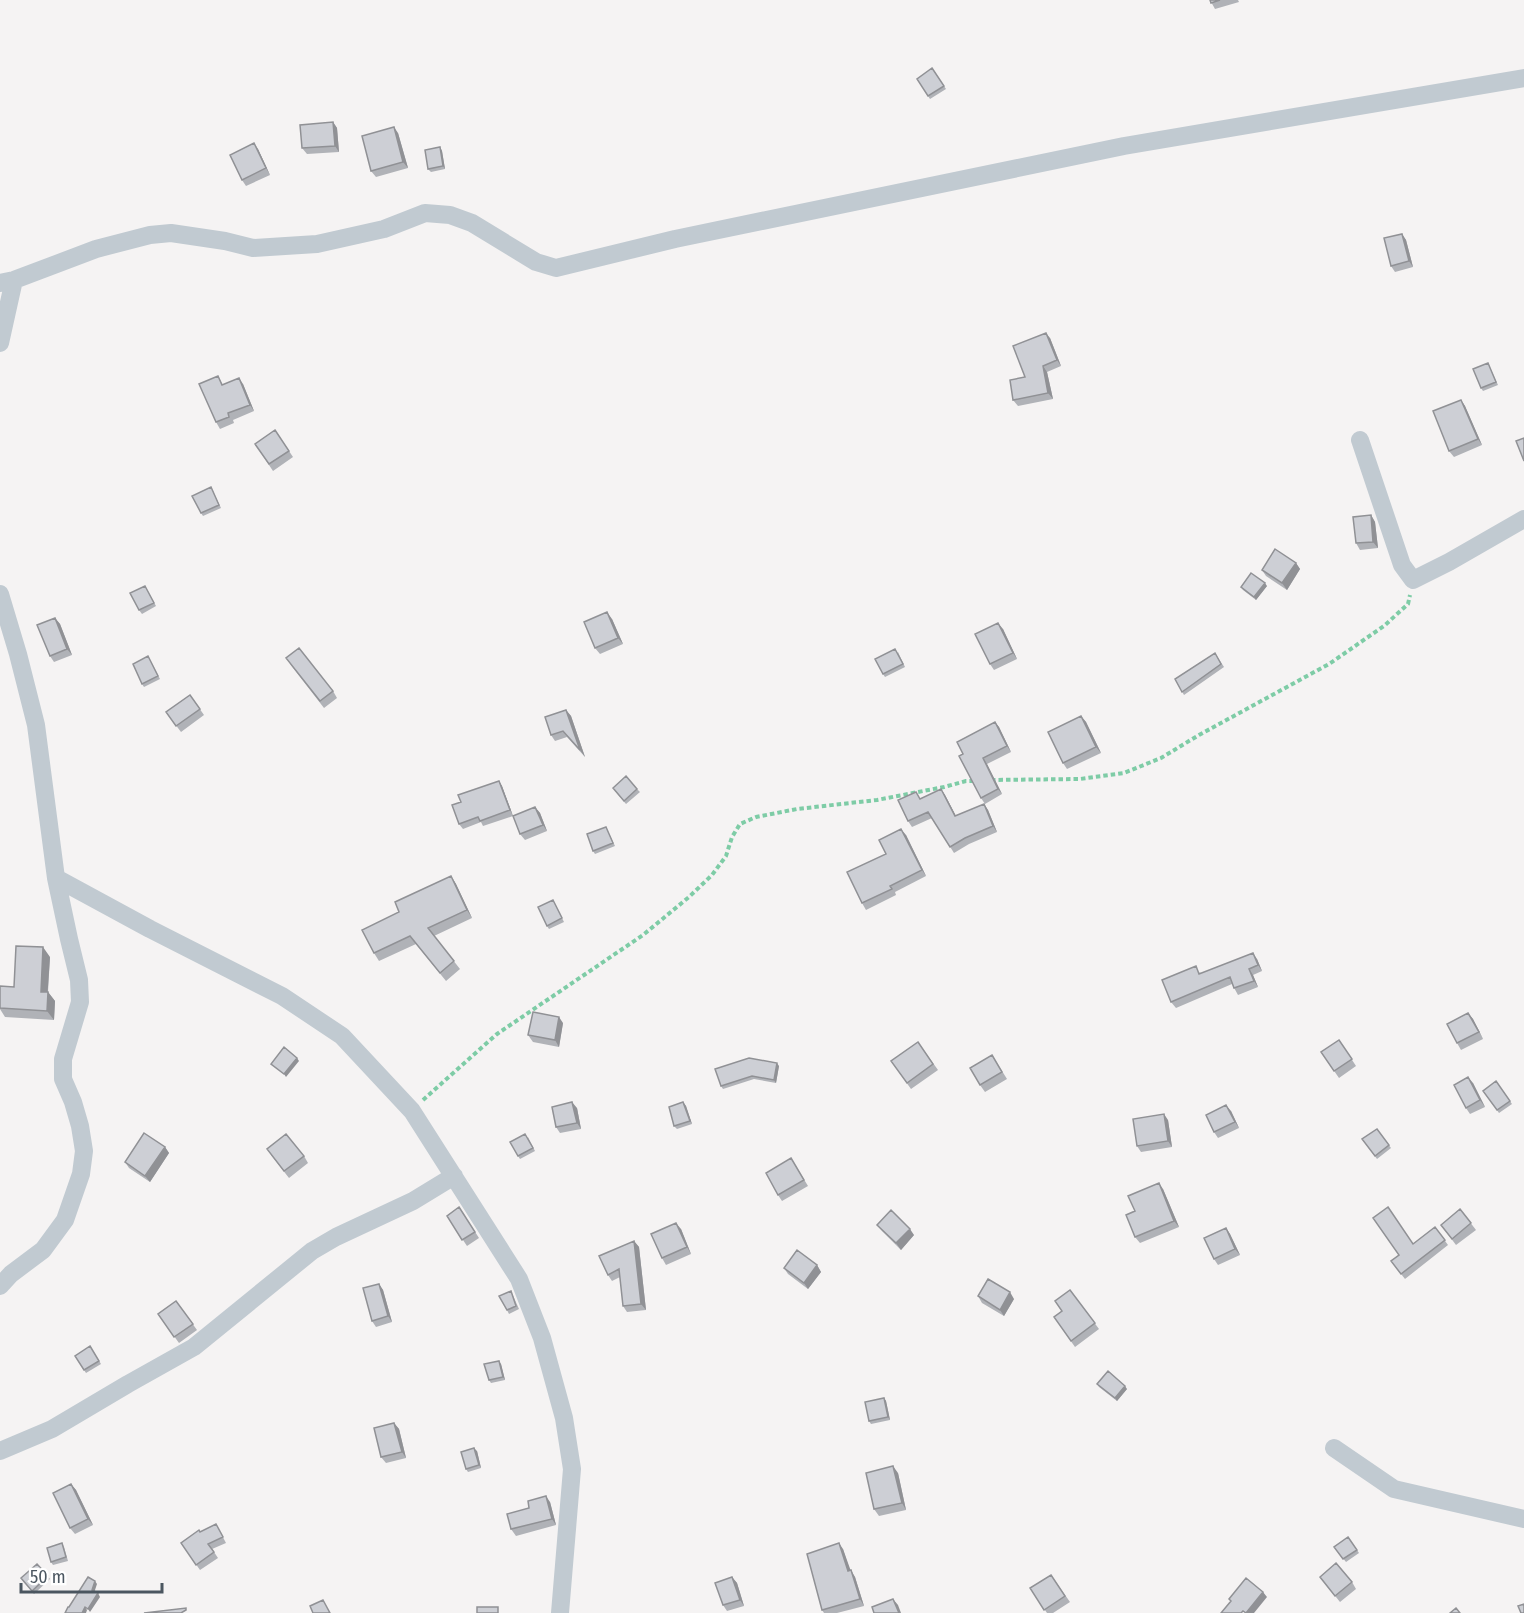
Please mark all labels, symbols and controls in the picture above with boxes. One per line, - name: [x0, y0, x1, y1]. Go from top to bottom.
- scale bar: [21, 1556, 162, 1594]
- text: 50 m: [30, 1566, 66, 1588]

